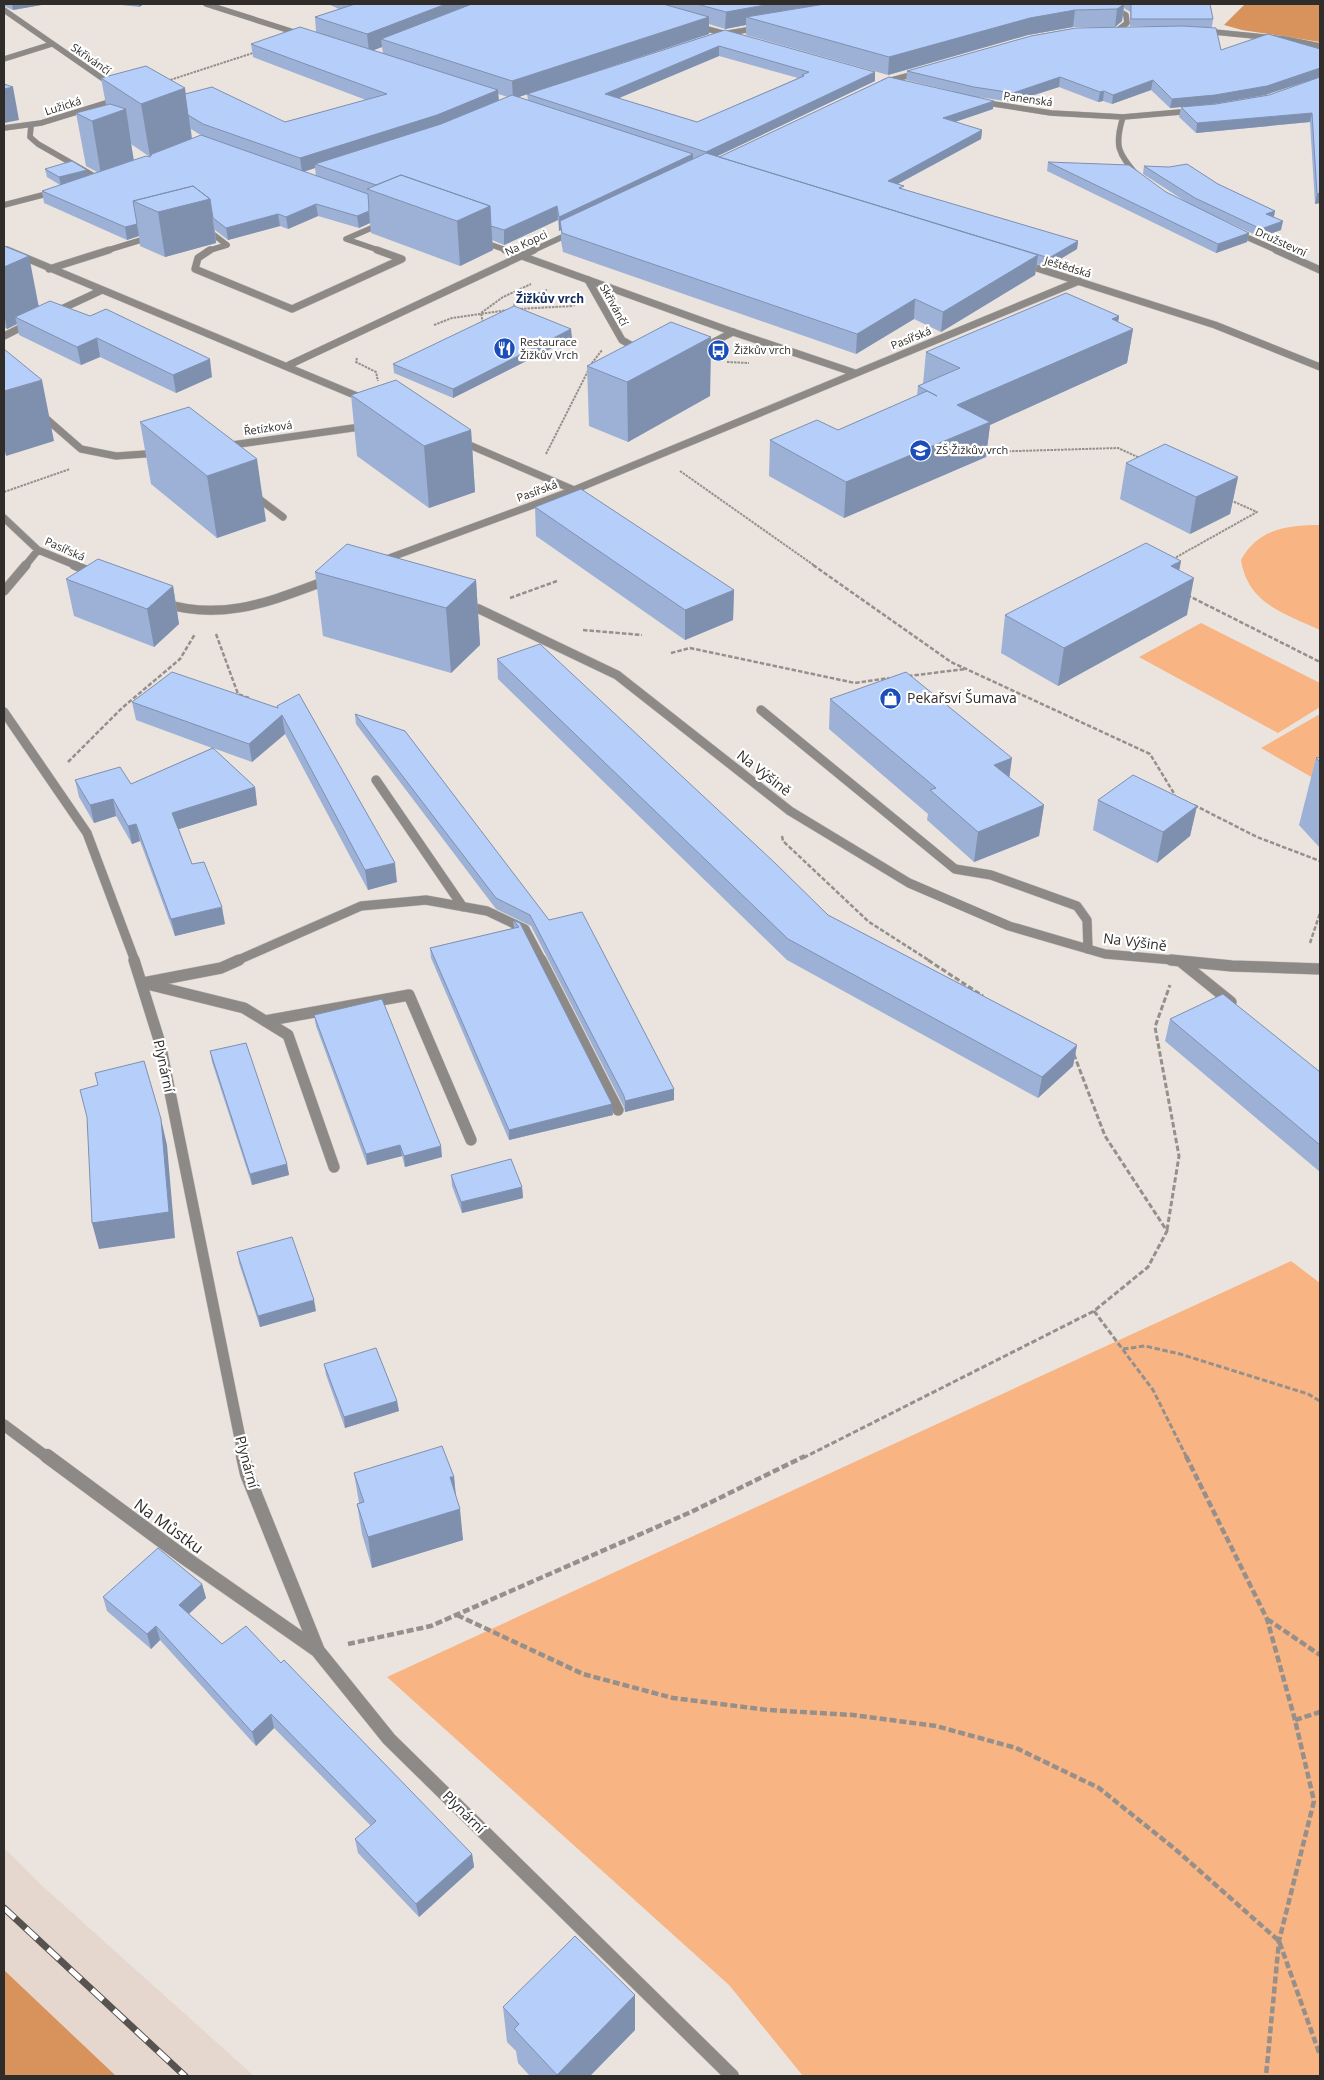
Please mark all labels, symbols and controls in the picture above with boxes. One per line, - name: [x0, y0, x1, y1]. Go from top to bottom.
- street label: Skřivánčí: [68, 39, 114, 78]
- street label: Panenská: [1002, 88, 1054, 109]
- street label: Lužická: [43, 93, 83, 118]
- street label: Družstevní: [1253, 224, 1309, 260]
- street label: Na Kopci: [502, 226, 550, 259]
- street label: Ještědská: [1042, 252, 1093, 281]
- street label: Skřivánčí: [597, 281, 632, 328]
- district label: Žižkův vrch: [516, 290, 584, 307]
- street label: Pasířská: [888, 323, 933, 352]
- place label: Restaurace Žižkův Vrch: [520, 334, 578, 362]
- restaurant icon: Restaurace Žižkův Vrch: [492, 336, 516, 360]
- bus stop icon: Žižkův vrch: [706, 338, 730, 362]
- place label: Žižkův vrch: [734, 342, 791, 357]
- street label: Řetízková: [243, 417, 293, 438]
- school or university icon: ZŠ Žižkův vrch: [908, 438, 932, 462]
- place label: ZŠ Žižkův vrch: [936, 442, 1008, 457]
- street label: Pasířská: [514, 476, 559, 505]
- street label: Pasířská: [43, 533, 88, 564]
- shop icon: Pekařsví Šumava: [879, 686, 903, 710]
- place label: Pekařsví Šumava: [907, 688, 1017, 707]
- street label: Na Výšině: [733, 745, 795, 800]
- street label: Na Výšině: [1102, 928, 1168, 955]
- street label: Plynární: [150, 1038, 179, 1094]
- street label: Plynární: [231, 1434, 264, 1490]
- street label: Na Můstku: [130, 1493, 208, 1559]
- street label: Plynární: [439, 1786, 490, 1837]

